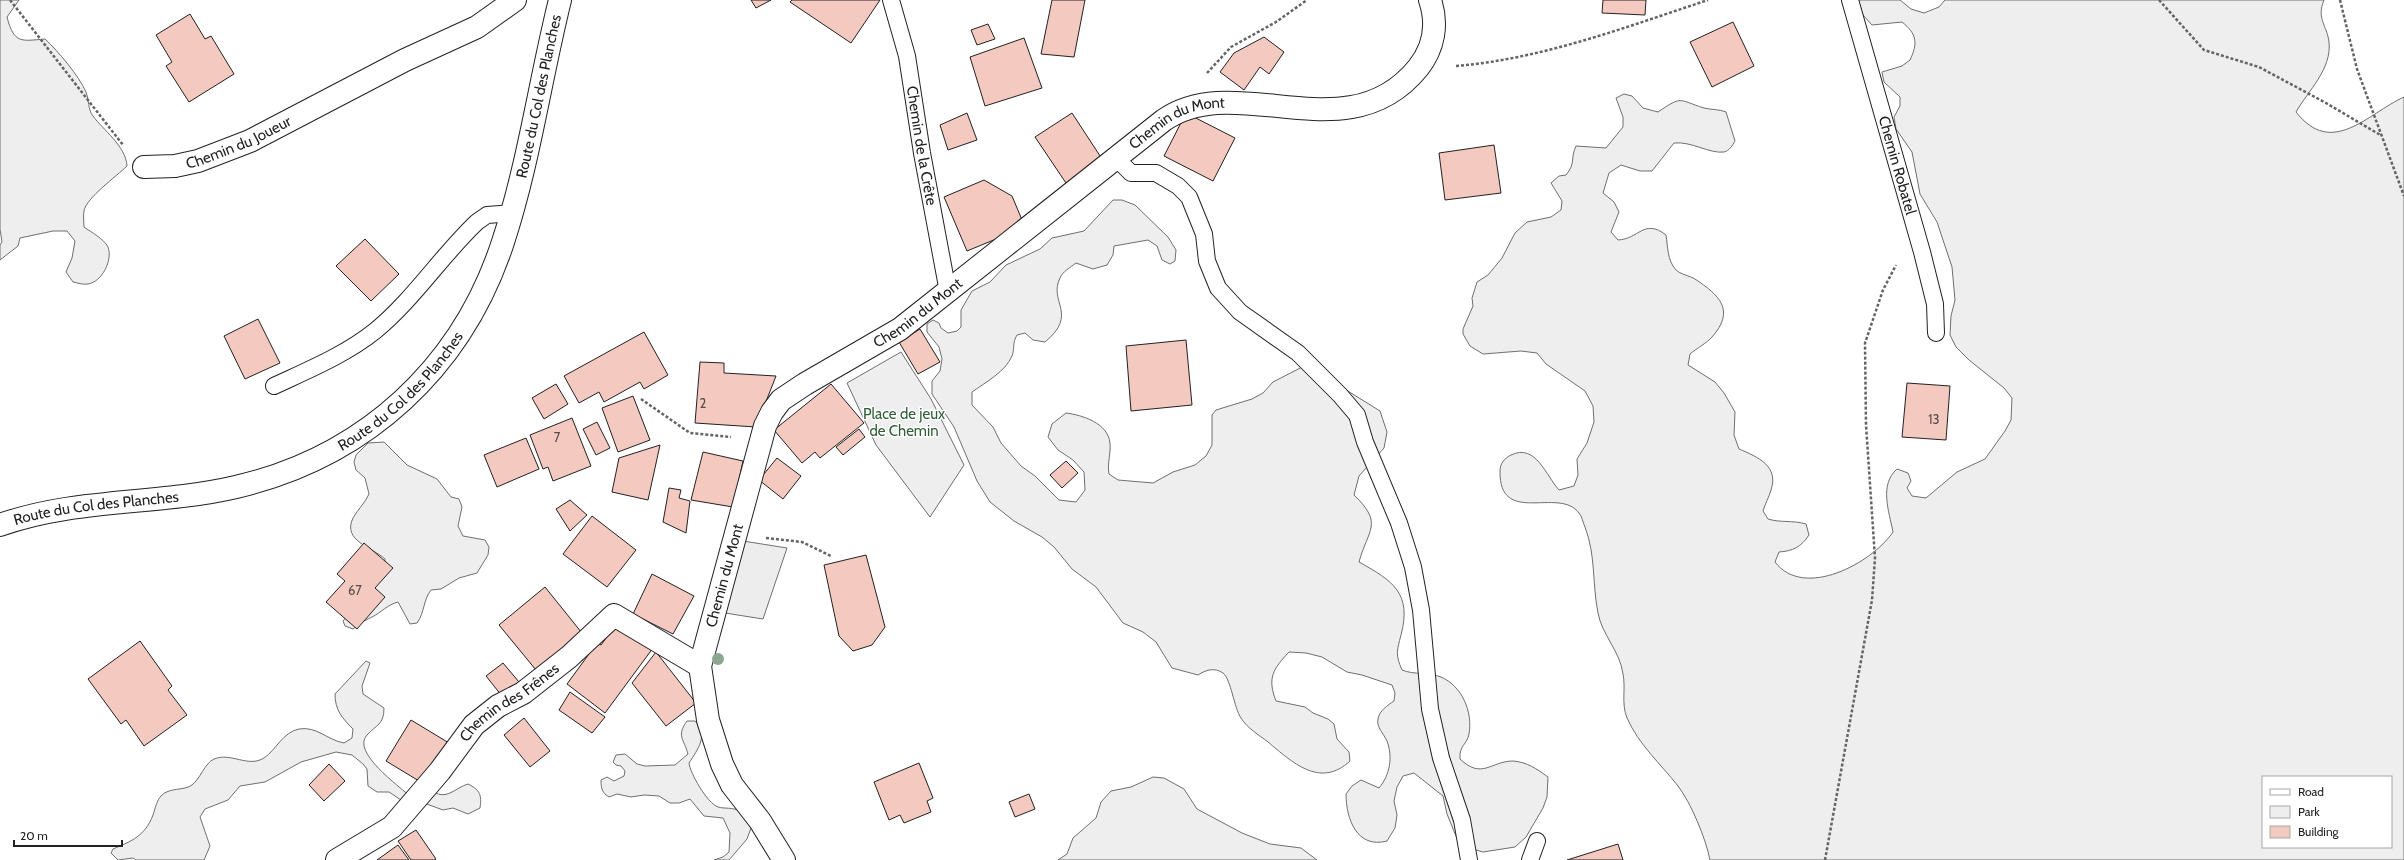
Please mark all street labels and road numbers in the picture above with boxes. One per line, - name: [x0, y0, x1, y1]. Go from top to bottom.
- street label: Route du Col des Planches: [512, 13, 565, 180]
- street label: Chemin de la Crête: [903, 85, 941, 207]
- street label: Chemin du Mont: [1125, 94, 1225, 153]
- street label: Chemin du Joueur: [184, 112, 294, 172]
- street label: Chemin Robatel: [1875, 114, 1920, 217]
- street label: Chemin du Mont: [870, 274, 966, 352]
- street label: Route du Col des Planches: [335, 328, 467, 455]
- street label: Route du Col des Planches: [11, 488, 180, 529]
- street label: Chemin du Mont: [702, 522, 747, 629]
- street label: Chemin des Frênes: [456, 659, 563, 745]

